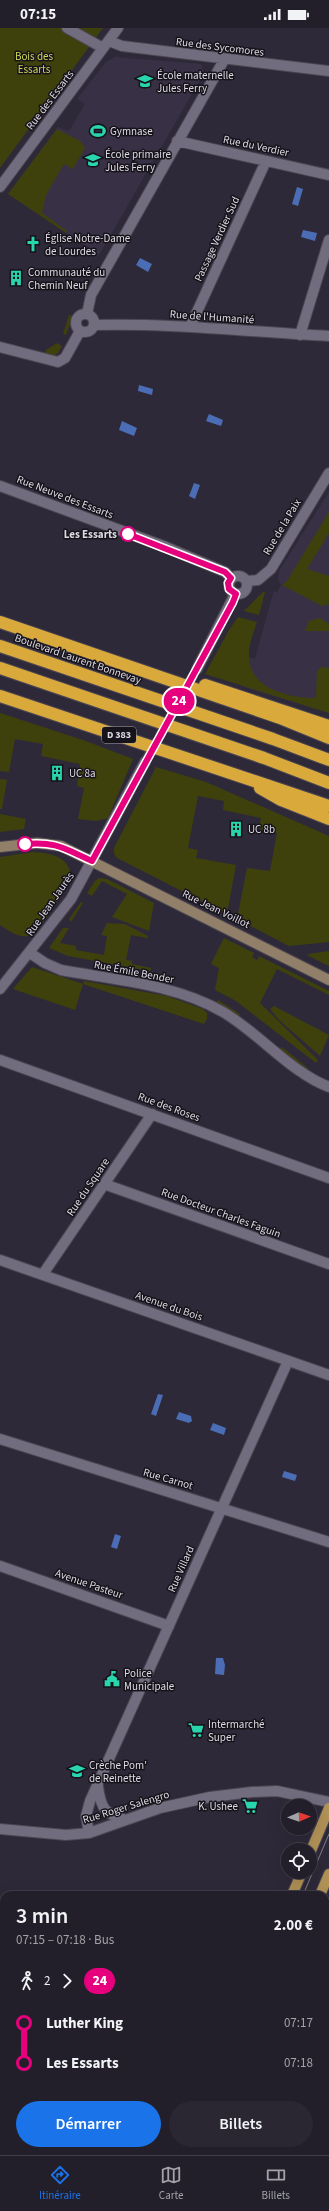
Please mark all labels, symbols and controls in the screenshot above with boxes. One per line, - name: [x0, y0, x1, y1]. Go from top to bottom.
- text: 07:15: [20, 4, 56, 25]
- street label: Rue des Sycomores: [175, 34, 265, 60]
- park label: Bois des Essarts: [15, 49, 53, 77]
- street label: Rue des Essarts: [23, 67, 78, 133]
- place label: École maternelle Jules Ferry: [157, 68, 234, 96]
- school or university icon: École maternelle Jules Ferry: [136, 72, 154, 90]
- sports icon: Gymnase: [89, 122, 107, 140]
- place label: Gymnase: [110, 124, 153, 139]
- street label: Rue du Verdier: [222, 132, 290, 160]
- place label: École primaire Jules Ferry: [105, 147, 172, 175]
- school or university icon: École primaire Jules Ferry: [84, 151, 102, 169]
- street label: Passage Verdier Sud: [191, 194, 243, 284]
- place label: Église Notre-Dame de Lourdes: [45, 231, 131, 259]
- church icon: Église Notre-Dame de Lourdes: [24, 235, 42, 253]
- place label: Communauté du Chemin Neuf: [28, 265, 105, 293]
- building icon: Communauté du Chemin Neuf: [7, 269, 25, 287]
- street label: Rue de l'Humanité: [169, 307, 255, 327]
- street label: Rue Neuve des Essarts: [15, 472, 116, 522]
- street label: Rue de la Paix: [259, 496, 305, 558]
- marker: Les Essarts: [120, 526, 136, 542]
- place label: Les Essarts: [64, 527, 117, 542]
- street label: Boulevard Laurent Bonnevay: [13, 630, 143, 688]
- line badge: 24: [161, 688, 197, 714]
- text: 24: [172, 691, 186, 711]
- road number: D 383: [102, 727, 136, 743]
- building icon: UC 8a: [48, 764, 66, 782]
- place label: UC 8a: [69, 766, 96, 781]
- building icon: UC 8b: [227, 820, 245, 838]
- place label: UC 8b: [248, 822, 275, 837]
- unlabelled marker: [17, 836, 33, 852]
- street label: Rue Jean Jaurès: [22, 869, 78, 939]
- street label: Rue Jean Voillot: [180, 886, 253, 932]
- street label: Rue Émile Bender: [93, 957, 176, 987]
- street label: Rue des Roses: [136, 1089, 202, 1125]
- street label: Rue du Square: [63, 1155, 113, 1219]
- street label: Rue Docteur Charles Faguin: [159, 1184, 283, 1242]
- street label: Avenue du Bois: [133, 1287, 205, 1325]
- street label: Rue Carnot: [141, 1465, 195, 1493]
- street label: Rue Villard: [164, 1543, 198, 1595]
- street label: Avenue Pasteur: [53, 1565, 125, 1603]
- place label: Police Municipale: [124, 1666, 175, 1694]
- public building icon: Police Municipale: [103, 1670, 121, 1688]
- place label: Intermarché Super: [208, 1717, 265, 1745]
- supermarket icon: Intermarché Super: [187, 1721, 205, 1739]
- place label: Crèche Pom' de Reinette: [89, 1758, 147, 1786]
- school or university icon: Crèche Pom' de Reinette: [68, 1762, 86, 1780]
- street label: Rue Roger Salengro: [81, 1787, 171, 1827]
- supermarket icon: K. Ushee: [241, 1797, 259, 1815]
- place label: K. Ushee: [198, 1799, 239, 1814]
- north arrow: [281, 1799, 317, 1835]
- map controls: [281, 1799, 317, 1879]
- button: locate: [281, 1843, 317, 1879]
- text: 3 min: [16, 1900, 68, 1932]
- text: 2.00 €: [274, 1915, 313, 1936]
- text: 07:15 – 07:18 · Bus: [16, 1931, 114, 1949]
- icon: walk: [16, 1970, 38, 1992]
- icon: forward: [56, 1970, 78, 1992]
- text: 24: [92, 1971, 107, 1991]
- text: 2: [44, 1972, 50, 1990]
- text: Luther King: [46, 2013, 123, 2034]
- text: 07:17: [284, 2014, 313, 2032]
- text: Les Essarts: [46, 2053, 119, 2074]
- text: 07:18: [284, 2054, 313, 2072]
- button: Démarrer: [16, 2101, 161, 2147]
- button: Billets: [169, 2101, 313, 2147]
- tab: Itinéraire: [39, 2164, 81, 2203]
- tab: Carte: [159, 2164, 184, 2203]
- tab: Billets: [262, 2164, 290, 2203]

